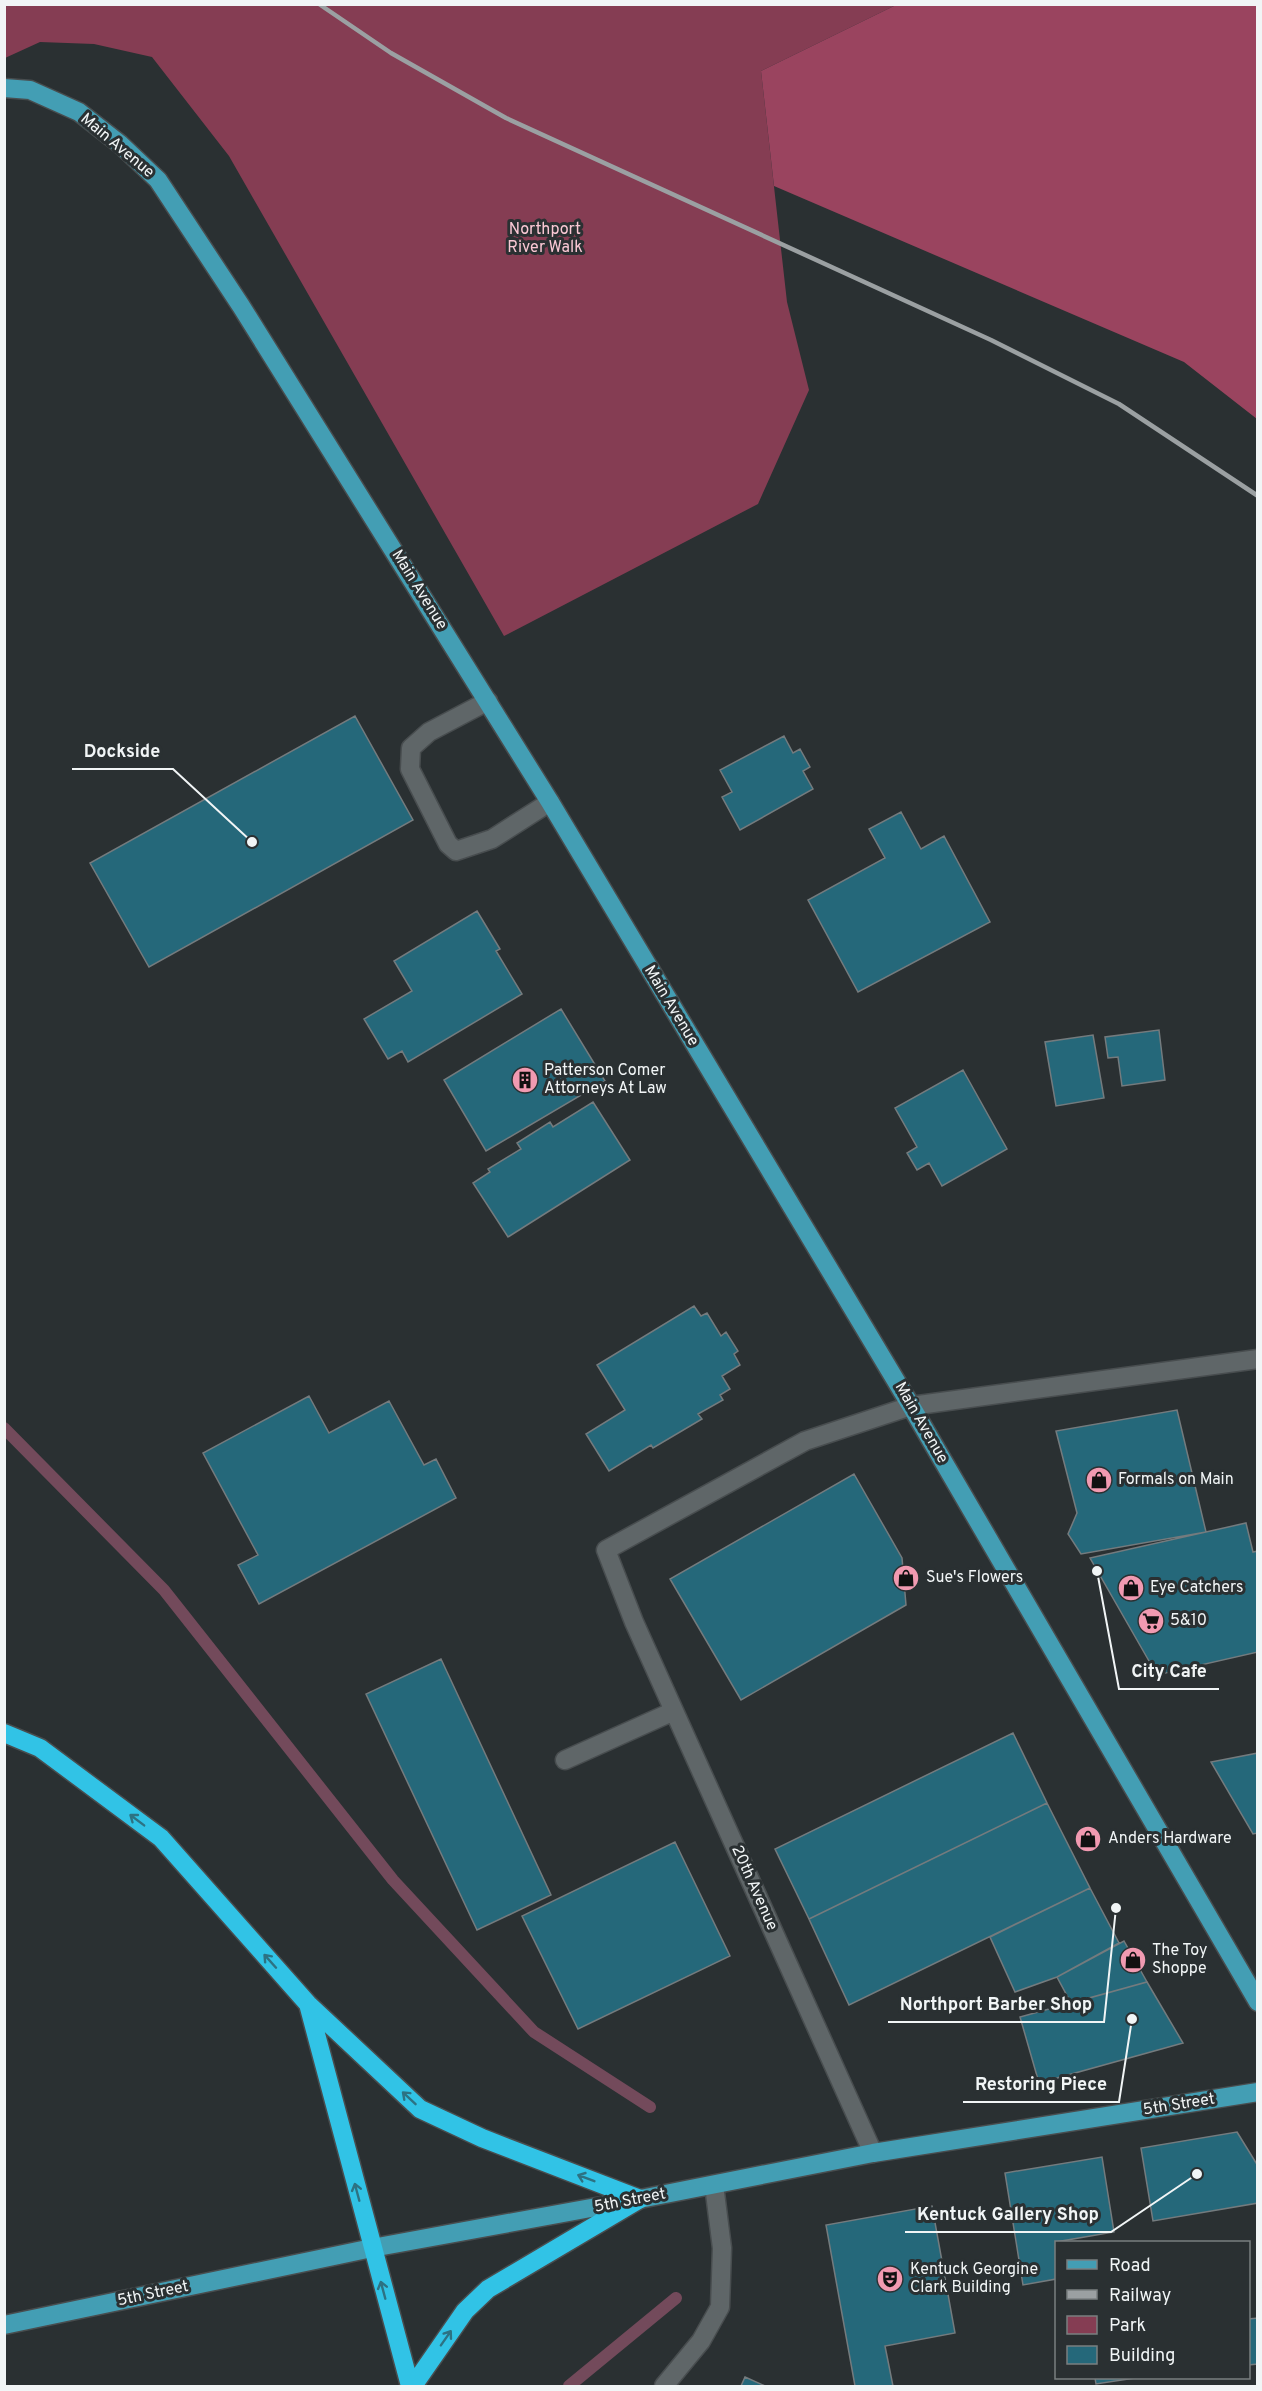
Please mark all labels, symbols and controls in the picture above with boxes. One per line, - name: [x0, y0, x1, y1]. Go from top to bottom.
- street label: Main Avenue: [76, 109, 158, 183]
- park label: Northport River Walk: [507, 220, 583, 258]
- street label: Main Avenue: [387, 546, 451, 634]
- callout: Dockside: [72, 733, 173, 769]
- text: Dockside: [84, 741, 160, 764]
- street label: Main Avenue: [639, 962, 703, 1050]
- place label: Patterson Comer Attorneys At Law: [544, 1061, 667, 1099]
- building icon: Patterson Comer Attorneys At Law: [510, 1065, 540, 1095]
- street label: Main Avenue: [890, 1379, 952, 1467]
- shop icon: Formals on Main: [1084, 1465, 1114, 1495]
- place label: Formals on Main: [1118, 1470, 1234, 1490]
- shop icon: Sue's Flowers: [891, 1563, 921, 1593]
- place label: Sue's Flowers: [926, 1568, 1023, 1588]
- shop icon: Eye Catchers: [1116, 1573, 1146, 1603]
- place label: Eye Catchers: [1150, 1578, 1244, 1598]
- supermarket icon: 5&10: [1136, 1606, 1166, 1636]
- place label: 5&10: [1170, 1611, 1207, 1631]
- callout: City Cafe: [1119, 1653, 1219, 1689]
- text: City Cafe: [1131, 1661, 1207, 1684]
- one-way arrow: [129, 1814, 145, 1826]
- shop icon: Anders Hardware: [1073, 1824, 1103, 1854]
- place label: Anders Hardware: [1108, 1829, 1232, 1849]
- street label: 20th Avenue: [726, 1842, 782, 1934]
- place label: The Toy Shoppe: [1152, 1941, 1208, 1979]
- shop icon: The Toy Shoppe: [1118, 1945, 1148, 1975]
- one-way arrow: [264, 1954, 278, 1970]
- callout: Northport Barber Shop: [888, 1986, 1104, 2022]
- text: Northport Barber Shop: [900, 1994, 1092, 2017]
- callout: Restoring Piece: [963, 2066, 1119, 2102]
- text: Restoring Piece: [975, 2074, 1107, 2097]
- street label: 5th Street: [1142, 2089, 1216, 2121]
- one-way arrow: [402, 2092, 417, 2106]
- one-way arrow: [577, 2172, 596, 2183]
- one-way arrow: [351, 2182, 363, 2201]
- street label: 5th Street: [593, 2184, 667, 2218]
- callout: Kentuck Gallery Shop: [905, 2196, 1111, 2232]
- text: Kentuck Gallery Shop: [917, 2204, 1099, 2227]
- legend: [1055, 2241, 1250, 2379]
- text: Road: [1109, 2255, 1151, 2278]
- place label: Kentuck Georgine Clark Building: [910, 2260, 1038, 2298]
- theatre icon: Kentuck Georgine Clark Building: [875, 2264, 905, 2294]
- street label: 5th Street: [115, 2277, 191, 2311]
- one-way arrow: [377, 2280, 389, 2299]
- text: Railway: [1109, 2285, 1171, 2308]
- text: Park: [1109, 2315, 1146, 2338]
- one-way arrow: [440, 2331, 452, 2347]
- text: Building: [1109, 2345, 1175, 2368]

